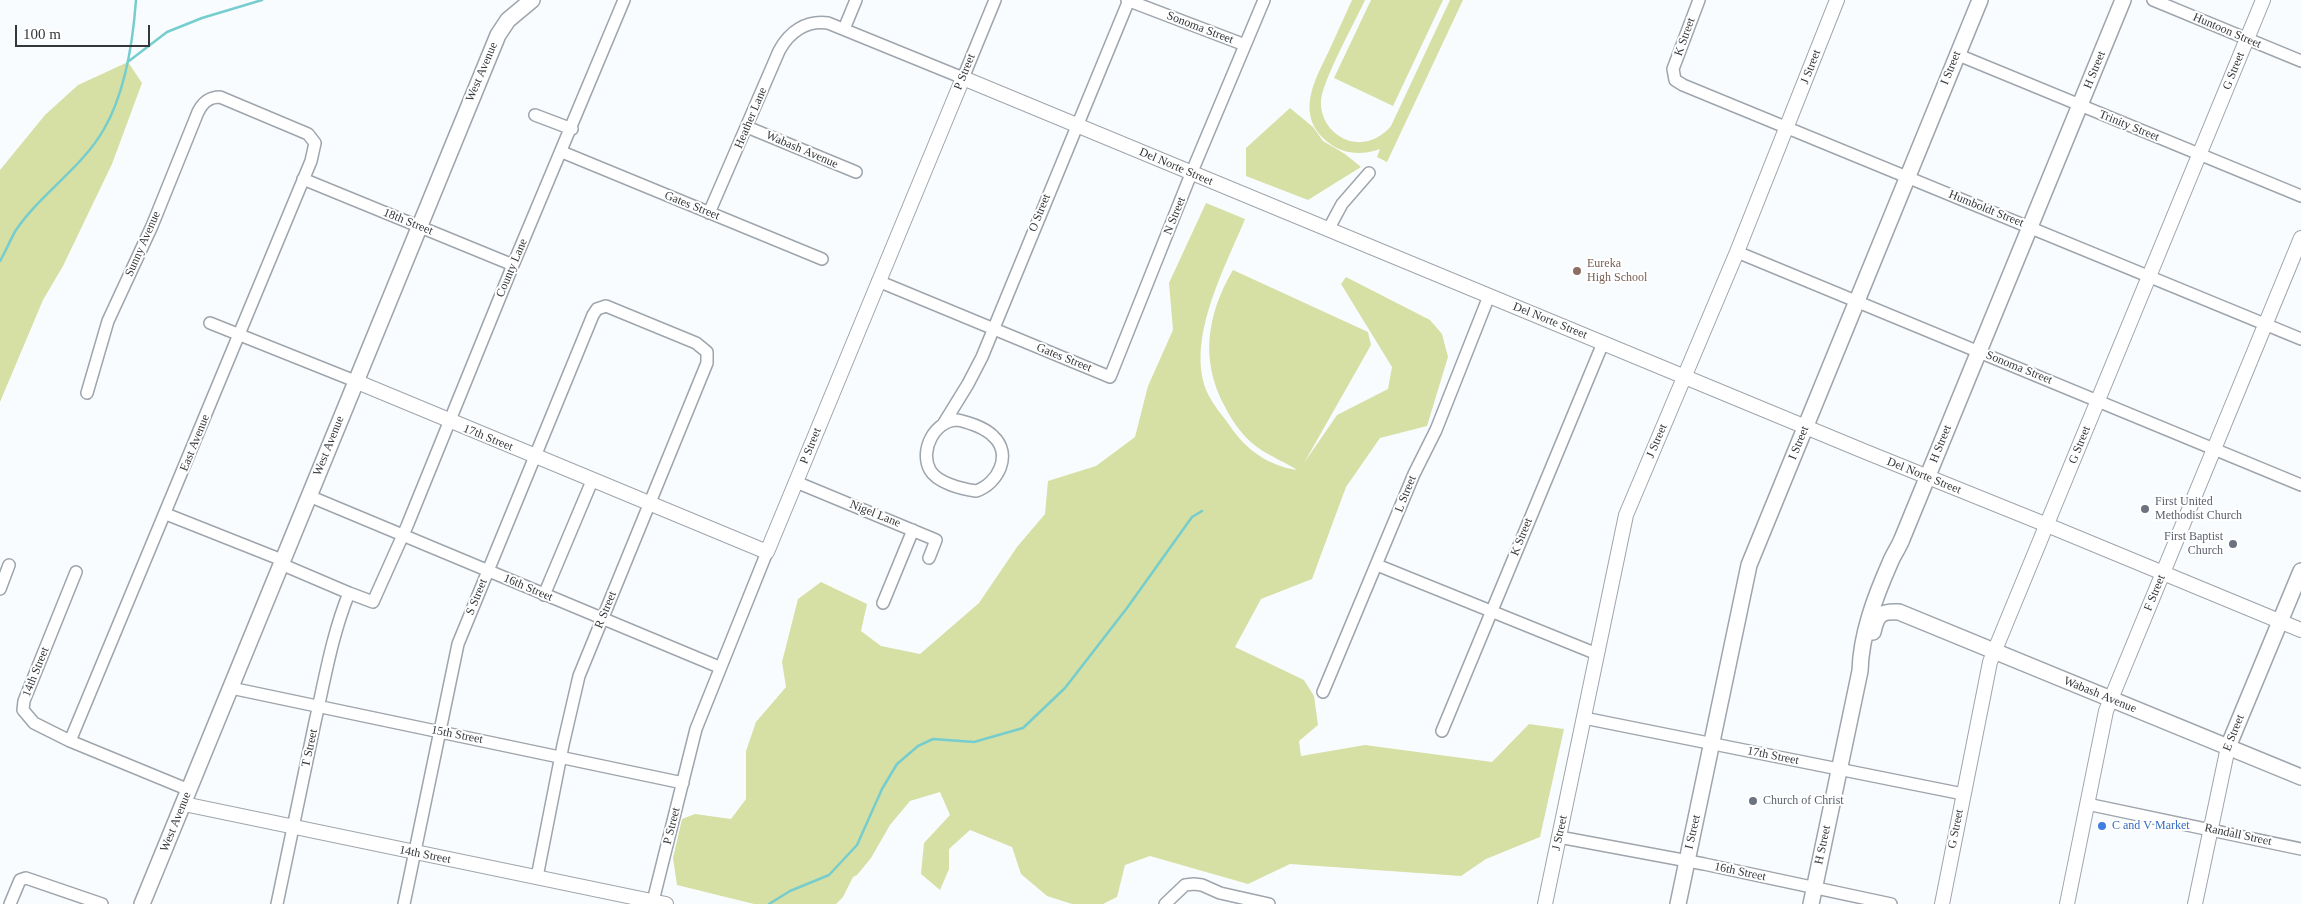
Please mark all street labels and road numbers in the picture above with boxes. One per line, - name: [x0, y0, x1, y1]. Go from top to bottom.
- street label: Sonoma Street: [1165, 9, 1235, 47]
- street label: Huntoon Street: [2191, 10, 2263, 52]
- street label: K Street: [1671, 16, 1699, 58]
- street label: West Avenue: [463, 40, 501, 104]
- street label: J Street: [1798, 48, 1824, 86]
- street label: I Street: [1938, 49, 1964, 87]
- street label: H Street: [2081, 49, 2109, 91]
- street label: G Street: [2220, 50, 2248, 92]
- street label: P Street: [951, 52, 979, 92]
- street label: Heather Lane: [732, 85, 770, 151]
- street label: Trinity Street: [2097, 107, 2161, 145]
- street label: Wabash Avenue: [764, 128, 840, 172]
- street label: Del Norte Street: [1137, 145, 1215, 189]
- street label: Humboldt Street: [1946, 187, 2026, 231]
- street label: Gates Street: [662, 188, 722, 224]
- street label: O Street: [1026, 192, 1054, 234]
- street label: N Street: [1161, 195, 1189, 237]
- street label: 18th Street: [381, 206, 435, 238]
- street label: Sunny Avenue: [122, 209, 164, 279]
- street label: County Lane: [493, 237, 531, 299]
- street label: Del Norte Street: [1511, 300, 1589, 342]
- street label: Gates Street: [1034, 340, 1094, 376]
- street label: Sonoma Street: [1984, 348, 2054, 388]
- street label: East Avenue: [177, 412, 213, 474]
- street label: West Avenue: [311, 414, 347, 478]
- street label: 17th Street: [461, 422, 515, 454]
- street label: J Street: [1643, 422, 1671, 460]
- street label: H Street: [1927, 423, 1955, 465]
- street label: I Street: [1786, 424, 1812, 462]
- street label: G Street: [2066, 424, 2094, 466]
- street label: P Street: [797, 426, 825, 466]
- street label: Del Norte Street: [1885, 455, 1963, 497]
- street label: L Street: [1392, 474, 1420, 514]
- street label: Nigel Lane: [847, 497, 903, 531]
- street label: K Street: [1508, 516, 1536, 558]
- street label: 16th Street: [501, 571, 555, 605]
- street label: F Street: [2141, 573, 2169, 613]
- street label: S Street: [463, 577, 491, 617]
- street label: R Street: [592, 589, 620, 631]
- street label: 14th Street: [20, 645, 52, 699]
- street label: Wabash Avenue: [2062, 674, 2138, 716]
- street label: E Street: [2220, 713, 2248, 753]
- street label: 15th Street: [430, 723, 484, 747]
- street label: T Street: [299, 728, 321, 768]
- street label: 17th Street: [1746, 744, 1800, 768]
- street label: West Avenue: [158, 790, 194, 854]
- street label: P Street: [660, 806, 684, 846]
- street label: G Street: [1945, 808, 1967, 850]
- street label: I Street: [1682, 813, 1704, 851]
- street label: J Street: [1549, 814, 1571, 852]
- street label: Randall Street: [2203, 821, 2273, 849]
- street label: H Street: [1812, 824, 1834, 866]
- street label: 14th Street: [398, 843, 452, 867]
- street label: 16th Street: [1713, 860, 1767, 884]

